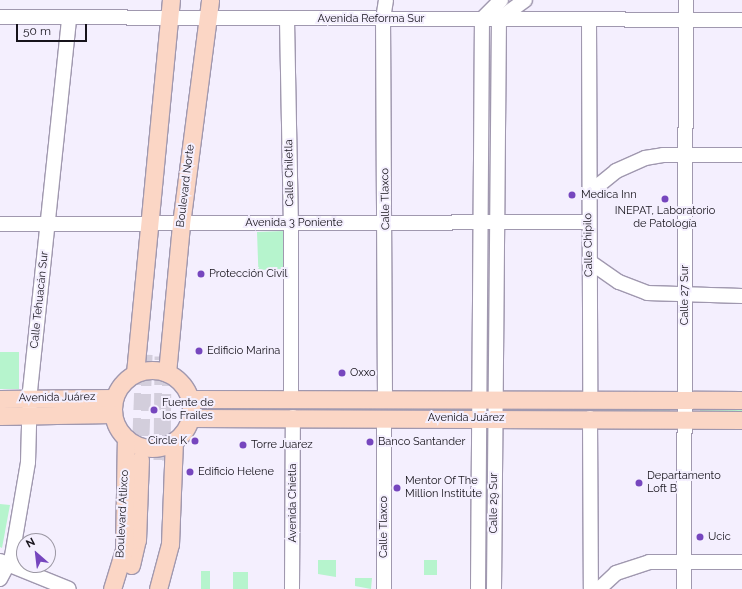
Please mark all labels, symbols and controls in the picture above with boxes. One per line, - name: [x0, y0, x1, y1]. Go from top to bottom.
- street label: Avenida Reforma Sur: [318, 12, 424, 26]
- scale bar: [18, 16, 89, 42]
- text: 50 m: [23, 24, 51, 38]
- street label: Calle Chiletla: [283, 139, 297, 207]
- street label: Boulevard Norte: [174, 144, 198, 228]
- street label: Calle Tlaxco: [379, 168, 393, 230]
- place label: Medica Inn: [581, 188, 637, 202]
- marker: Medica Inn: [566, 189, 578, 201]
- marker: INEPAT, Laboratorio de Patología: [660, 194, 670, 204]
- place label: INEPAT, Laboratorio de Patología: [615, 205, 715, 231]
- street label: Calle Chipilo: [582, 213, 596, 277]
- street label: Avenida 3 Poniente: [245, 216, 343, 230]
- street label: Calle Tehuacán Sur: [28, 251, 52, 349]
- street label: Calle 27 Sur: [678, 265, 692, 325]
- place label: Protección Civil: [209, 267, 287, 281]
- marker: Protección Civil: [196, 269, 206, 279]
- place label: Edificio Marina: [207, 344, 280, 358]
- marker: Edificio Marina: [194, 346, 204, 356]
- place label: Oxxo: [350, 366, 376, 380]
- marker: Oxxo: [337, 368, 347, 378]
- street label: Avenida Juárez: [18, 391, 96, 405]
- place label: Fuente de los Frailes: [162, 397, 214, 423]
- marker: Fuente de los Frailes: [149, 405, 159, 415]
- street label: Avenida Juárez: [428, 411, 504, 425]
- place label: Circle K: [148, 434, 187, 448]
- place label: Banco Santander: [378, 435, 465, 449]
- marker: Circle K: [190, 436, 200, 446]
- marker: Banco Santander: [365, 437, 375, 447]
- place label: Torre Juarez: [251, 438, 313, 452]
- marker: Torre Juarez: [238, 440, 248, 450]
- street label: Avenida Chietla: [286, 463, 300, 543]
- place label: Edificio Helene: [198, 465, 274, 479]
- marker: Edificio Helene: [185, 467, 195, 477]
- street label: Boulevard Atlixco: [114, 469, 132, 559]
- place label: Departamento Loft B: [647, 470, 721, 496]
- street label: Calle 29 Sur: [487, 473, 501, 533]
- place label: Mentor Of The Million Institute: [405, 475, 482, 501]
- marker: Departamento Loft B: [634, 478, 644, 488]
- marker: Mentor Of The Million Institute: [392, 483, 402, 493]
- street label: Calle Tlaxco: [377, 496, 391, 558]
- place label: Ucic: [708, 530, 731, 544]
- marker: Ucic: [695, 532, 705, 542]
- north arrow: [16, 533, 56, 573]
- text: N: [24, 535, 37, 551]

